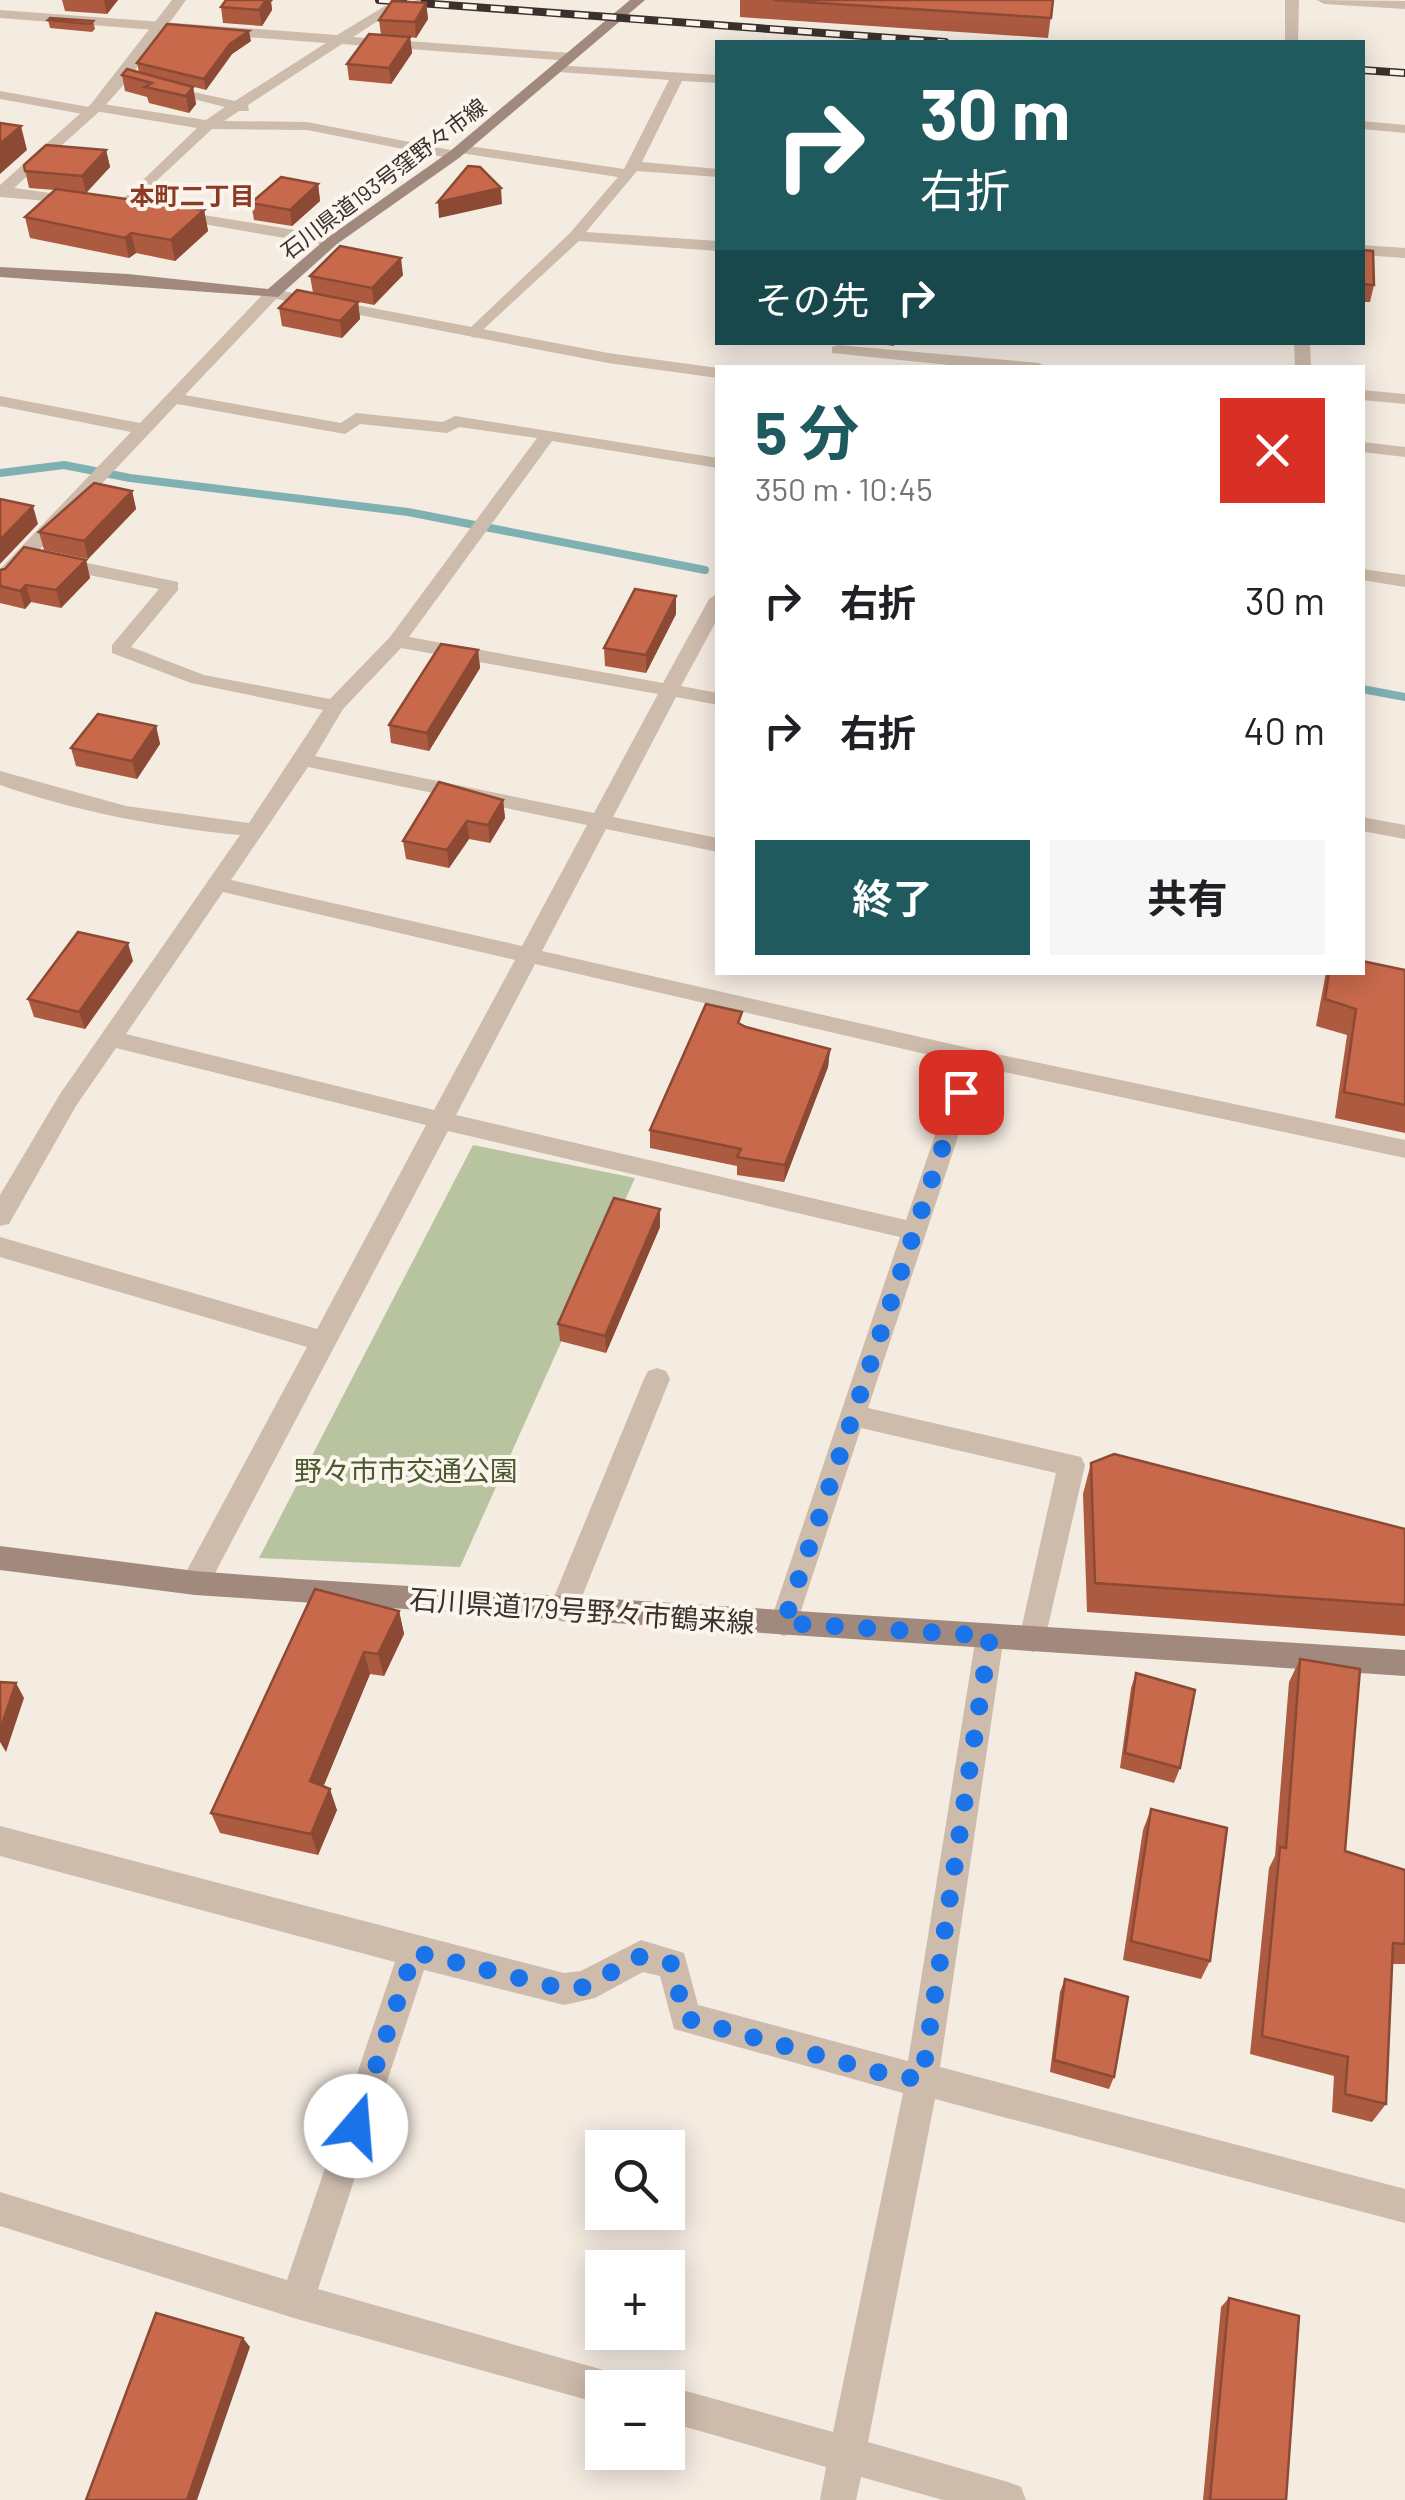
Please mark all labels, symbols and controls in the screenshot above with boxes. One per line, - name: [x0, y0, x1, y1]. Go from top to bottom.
- text: 30 m: [920, 70, 1070, 154]
- icon: right: [755, 80, 885, 210]
- street label: 石川県道193号窪野々市線: [275, 92, 491, 264]
- text: 右折: [920, 162, 1010, 216]
- district label: 本町二丁目: [129, 180, 255, 210]
- icon: right: [889, 270, 944, 325]
- text: その先: [755, 276, 869, 322]
- text: 5 分: [755, 395, 859, 467]
- button: close: [1220, 398, 1325, 503]
- text: 350 m · 10:45: [755, 469, 933, 507]
- icon: right: [755, 573, 810, 628]
- text: 30 m: [1245, 577, 1325, 623]
- text: 右折: [840, 579, 916, 625]
- icon: right: [755, 703, 810, 758]
- text: 40 m: [1244, 707, 1325, 753]
- text: 右折: [840, 709, 916, 755]
- button: 終了: [755, 840, 1030, 955]
- button: 共有: [1050, 840, 1325, 955]
- pin: [919, 1050, 1004, 1135]
- icon: arrive: [934, 1065, 989, 1120]
- park label: 野々市市交通公園: [294, 1453, 518, 1487]
- street label: 石川県道179号野々市鶴来線: [408, 1581, 756, 1639]
- position arrow: [304, 2074, 408, 2178]
- map controls: [585, 2130, 685, 2470]
- button: search: [585, 2130, 685, 2230]
- button: +: [585, 2250, 685, 2350]
- button: −: [585, 2370, 685, 2470]

